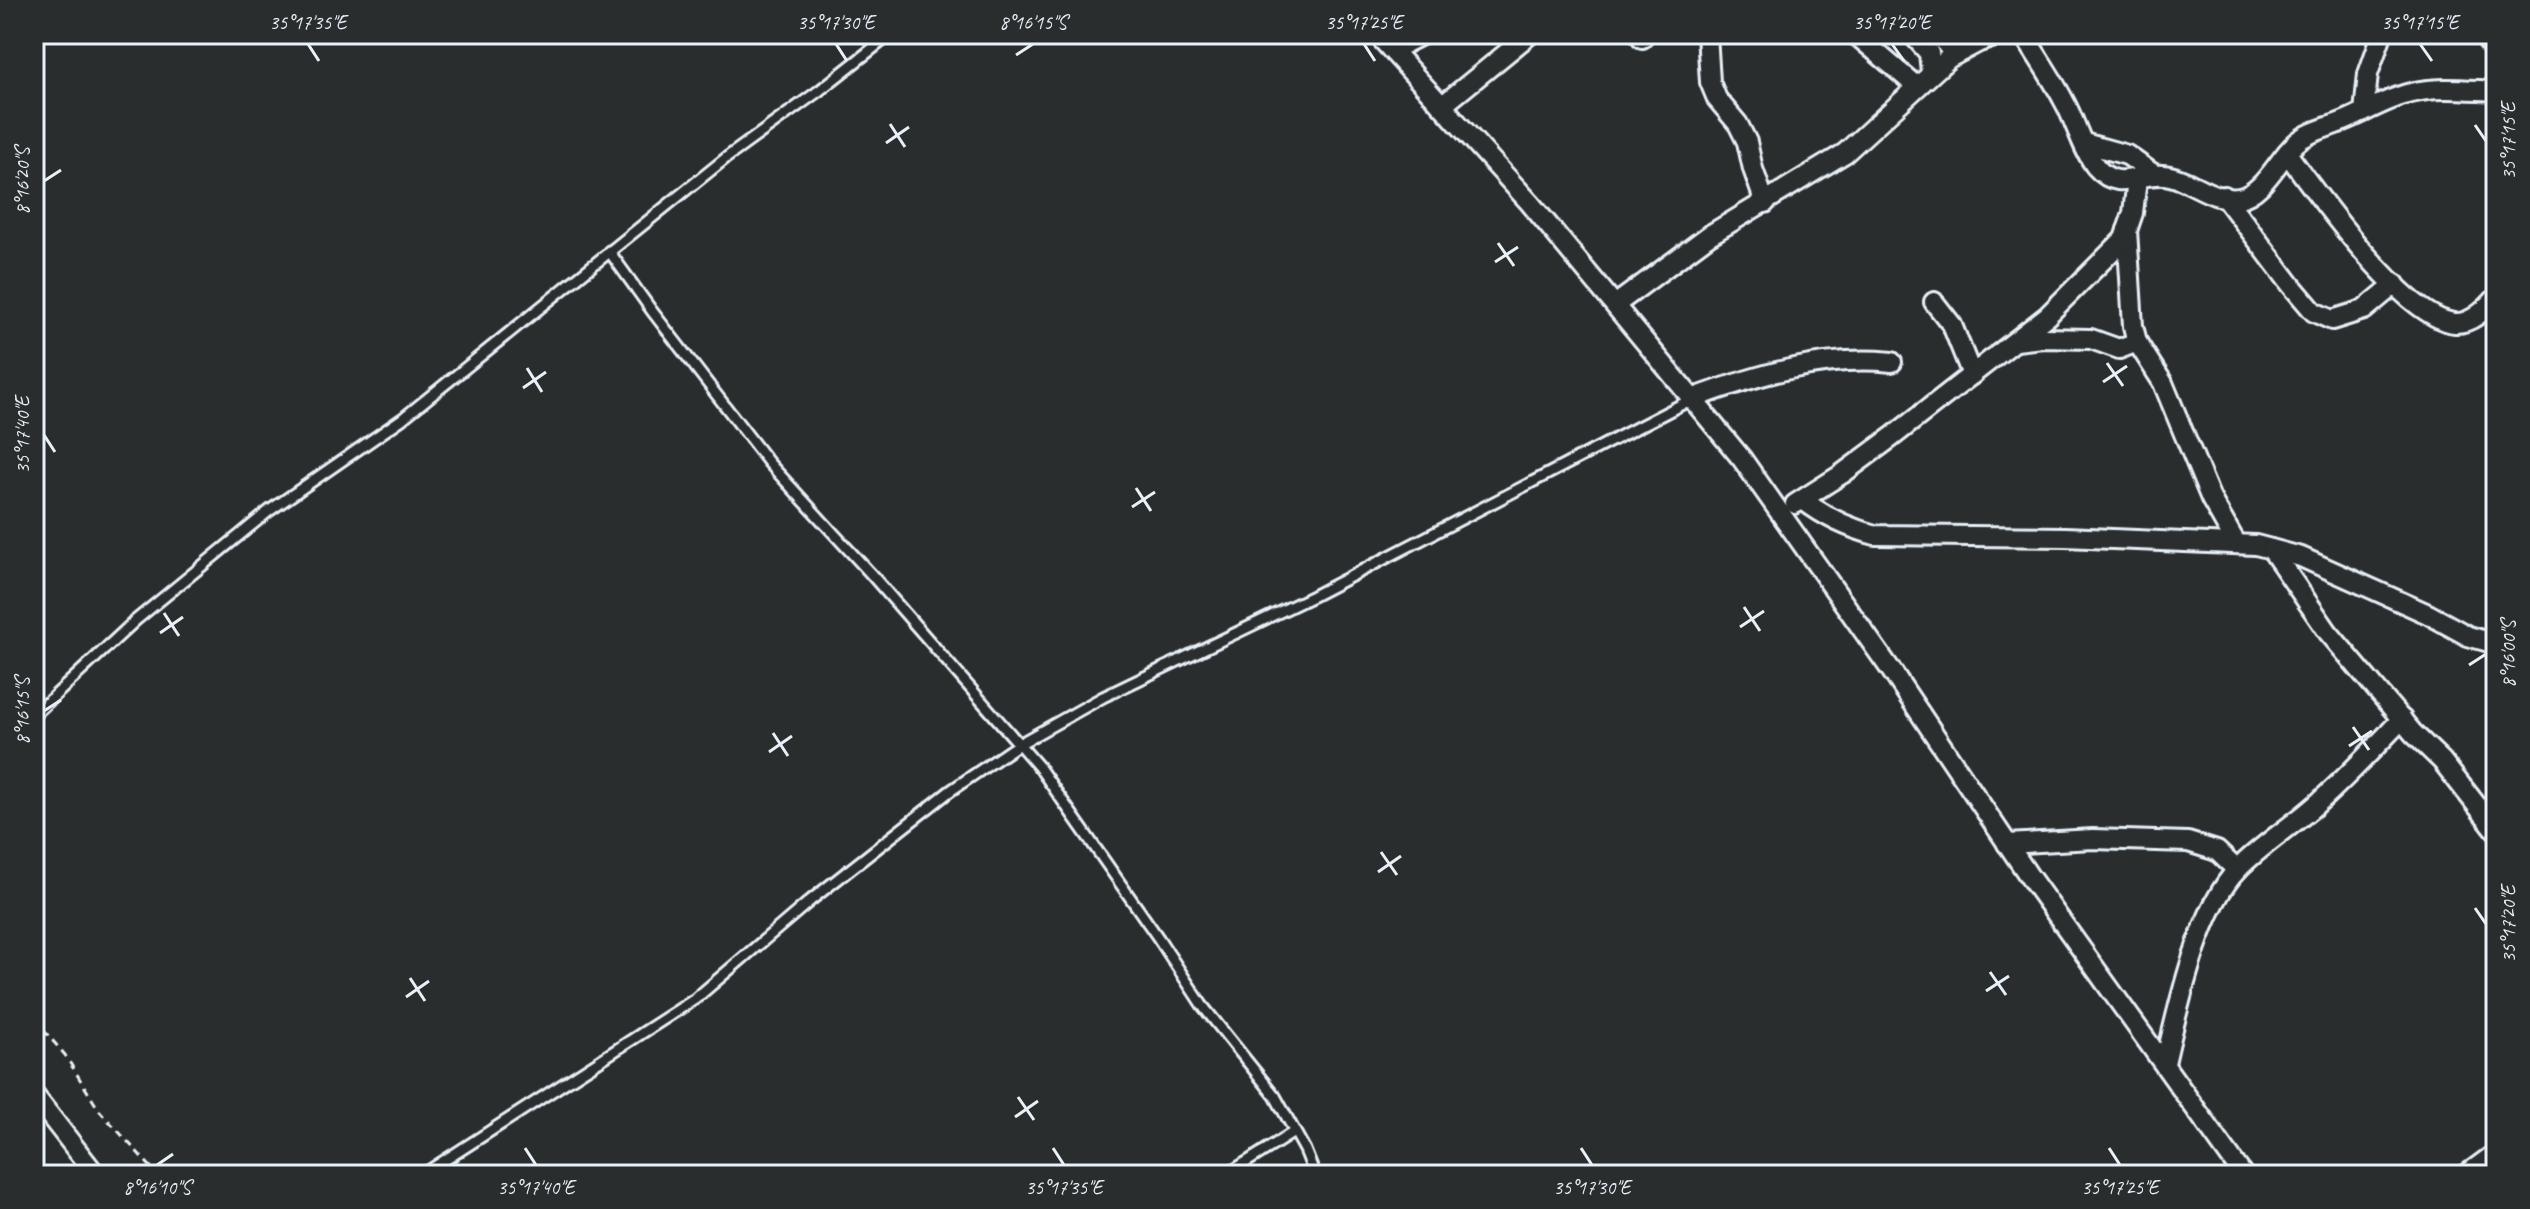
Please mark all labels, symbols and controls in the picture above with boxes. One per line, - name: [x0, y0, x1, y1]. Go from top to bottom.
- text: 35°17'35"E: [269, 10, 349, 35]
- text: 35°17'30"E: [797, 10, 877, 35]
- text: 8°16'15"S: [999, 10, 1071, 35]
- text: 35°17'25"E: [1325, 10, 1405, 35]
- text: 35°17'20"E: [1853, 10, 1933, 35]
- text: 35°17'15"E: [2381, 10, 2461, 35]
- text: 35°17'15"E: [2496, 100, 2521, 180]
- text: 8°16'20"S: [10, 143, 35, 215]
- text: 35°17'40"E: [10, 394, 35, 474]
- text: 8°16'00"S: [2496, 616, 2521, 688]
- text: 8°16'15"S: [10, 673, 35, 745]
- text: 35°17'20"E: [2496, 883, 2521, 963]
- text: 8°16'10"S: [123, 1175, 195, 1200]
- text: 35°17'40"E: [497, 1175, 577, 1200]
- text: 35°17'35"E: [1025, 1175, 1105, 1200]
- text: 35°17'30"E: [1553, 1175, 1633, 1200]
- text: 35°17'25"E: [2081, 1175, 2161, 1200]

